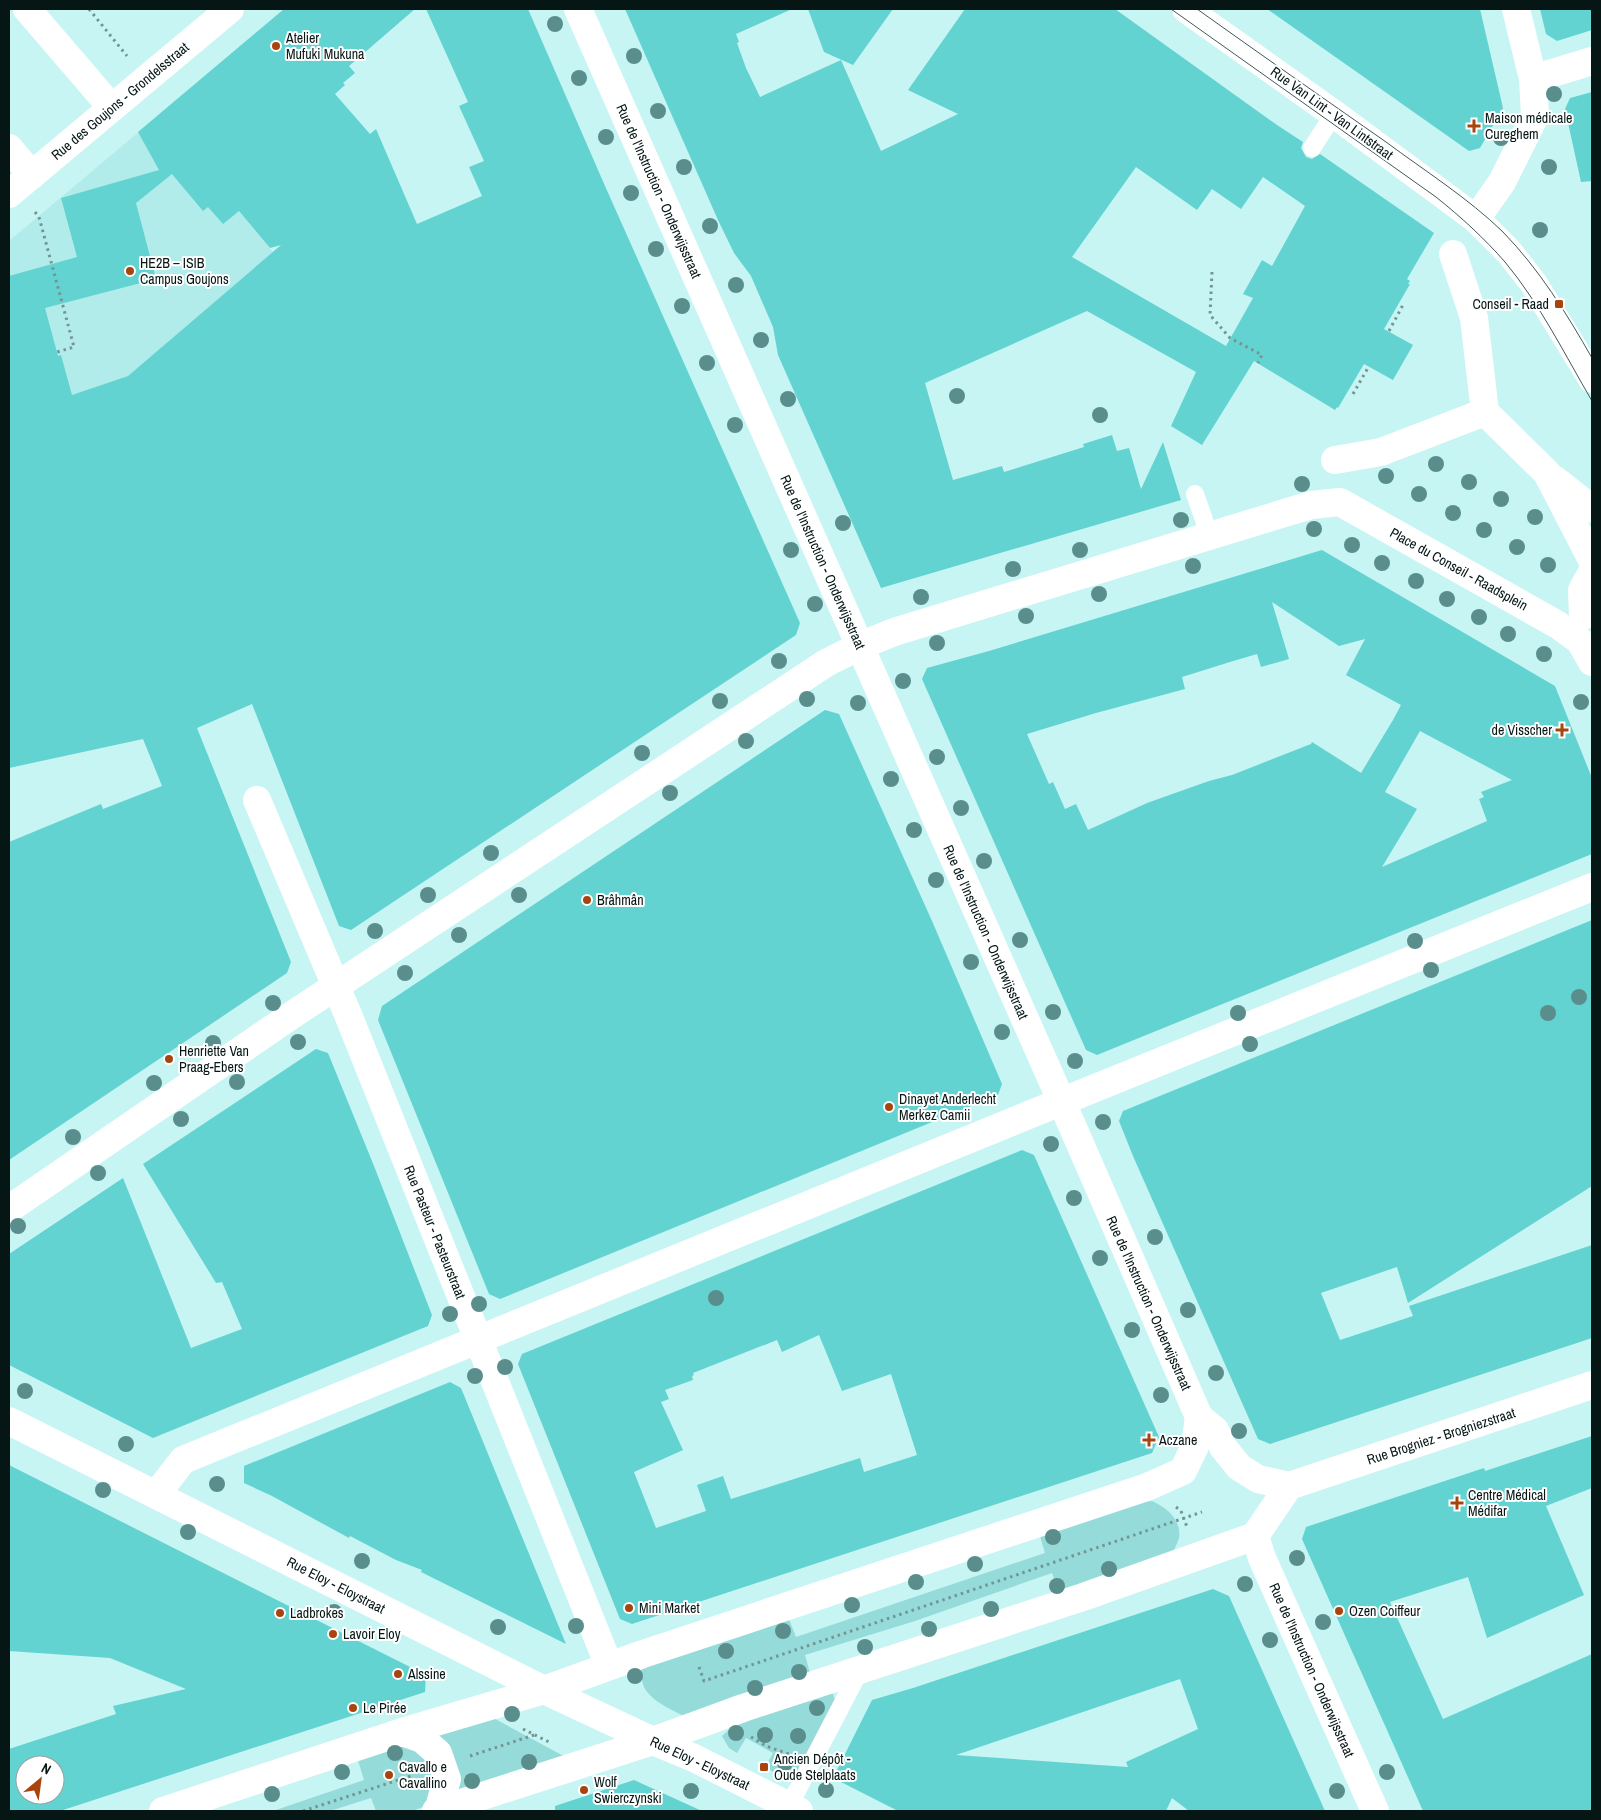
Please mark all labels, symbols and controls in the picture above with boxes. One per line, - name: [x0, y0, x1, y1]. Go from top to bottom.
- place label: Atelier Mufuki Mukuna: [285, 29, 365, 63]
- street label: Rue des Goujons - Grondelsstraat: [47, 38, 193, 164]
- marker: Atelier Mufuki Mukuna: [270, 40, 282, 52]
- street label: Rue Van Lint - Van Lintstraat: [1267, 63, 1397, 163]
- street label: Rue de l'Instruction - Onderwijsstraat: [612, 101, 706, 281]
- place label: Maison médicale Cureghem: [1485, 109, 1572, 143]
- marker: Maison médicale Cureghem: [1467, 119, 1481, 133]
- place label: HE2B – ISIB Campus Goujons: [140, 254, 229, 288]
- marker: HE2B – ISIB Campus Goujons: [124, 265, 136, 277]
- place label: Conseil - Raad: [1472, 295, 1549, 313]
- marker: Conseil - Raad: [1553, 298, 1565, 310]
- street label: Rue de l'Instruction - Onderwijsstraat: [776, 472, 870, 652]
- street label: Place du Conseil - Raadsplein: [1387, 524, 1531, 614]
- place label: de Visscher: [1492, 721, 1552, 739]
- marker: de Visscher: [1556, 724, 1568, 736]
- street label: Rue de l'Instruction - Onderwijsstraat: [939, 842, 1033, 1022]
- place label: Brâhmân: [597, 891, 644, 909]
- marker: Brâhmân: [581, 894, 593, 906]
- place label: Henriette Van Praag-Ebers: [179, 1042, 249, 1076]
- marker: Henriette Van Praag-Ebers: [163, 1053, 175, 1065]
- place label: Dinayet Anderlecht Merkez Camii: [899, 1090, 996, 1124]
- marker: Dinayet Anderlecht Merkez Camii: [883, 1101, 895, 1113]
- street label: Rue Pasteur - Pasteurstraat: [400, 1163, 470, 1301]
- street label: Rue de l'Instruction - Onderwijsstraat: [1102, 1213, 1196, 1393]
- street label: Rue Brogniez - Brogniezstraat: [1364, 1403, 1518, 1469]
- place label: Aczane: [1158, 1431, 1197, 1449]
- marker: Aczane: [1143, 1434, 1155, 1446]
- place label: Centre Médical Médifar: [1468, 1486, 1546, 1520]
- marker: Centre Médical Médifar: [1450, 1496, 1464, 1510]
- street label: Rue Eloy - Eloystraat: [284, 1553, 388, 1617]
- street label: Rue de l'Instruction - Onderwijsstraat: [1265, 1580, 1359, 1760]
- place label: Mini Market: [639, 1599, 700, 1617]
- marker: Mini Market: [623, 1602, 635, 1614]
- place label: Ozen Coiffeur: [1349, 1602, 1420, 1620]
- place label: Ladbrokes: [290, 1604, 344, 1622]
- marker: Ozen Coiffeur: [1333, 1605, 1345, 1617]
- marker: Ladbrokes: [274, 1607, 286, 1619]
- place label: Lavoir Eloy: [343, 1625, 401, 1643]
- marker: Lavoir Eloy: [327, 1628, 339, 1640]
- place label: Alssine: [407, 1665, 446, 1683]
- marker: Alssine: [392, 1668, 404, 1680]
- place label: Le Pirée: [363, 1699, 406, 1717]
- marker: Le Pirée: [347, 1702, 359, 1714]
- street label: Rue Eloy - Eloystraat: [647, 1732, 753, 1794]
- place label: Ancien Dépôt - Oude Stelplaats: [773, 1750, 856, 1784]
- north arrow: [15, 1755, 65, 1805]
- place label: Cavallo e Cavallino: [399, 1758, 447, 1792]
- text: N: [38, 1759, 54, 1779]
- marker: Ancien Dépôt - Oude Stelplaats: [758, 1761, 770, 1773]
- marker: Cavallo e Cavallino: [383, 1769, 395, 1781]
- place label: Wolf Swierczynski: [594, 1773, 662, 1807]
- marker: Wolf Swierczynski: [578, 1784, 590, 1796]

